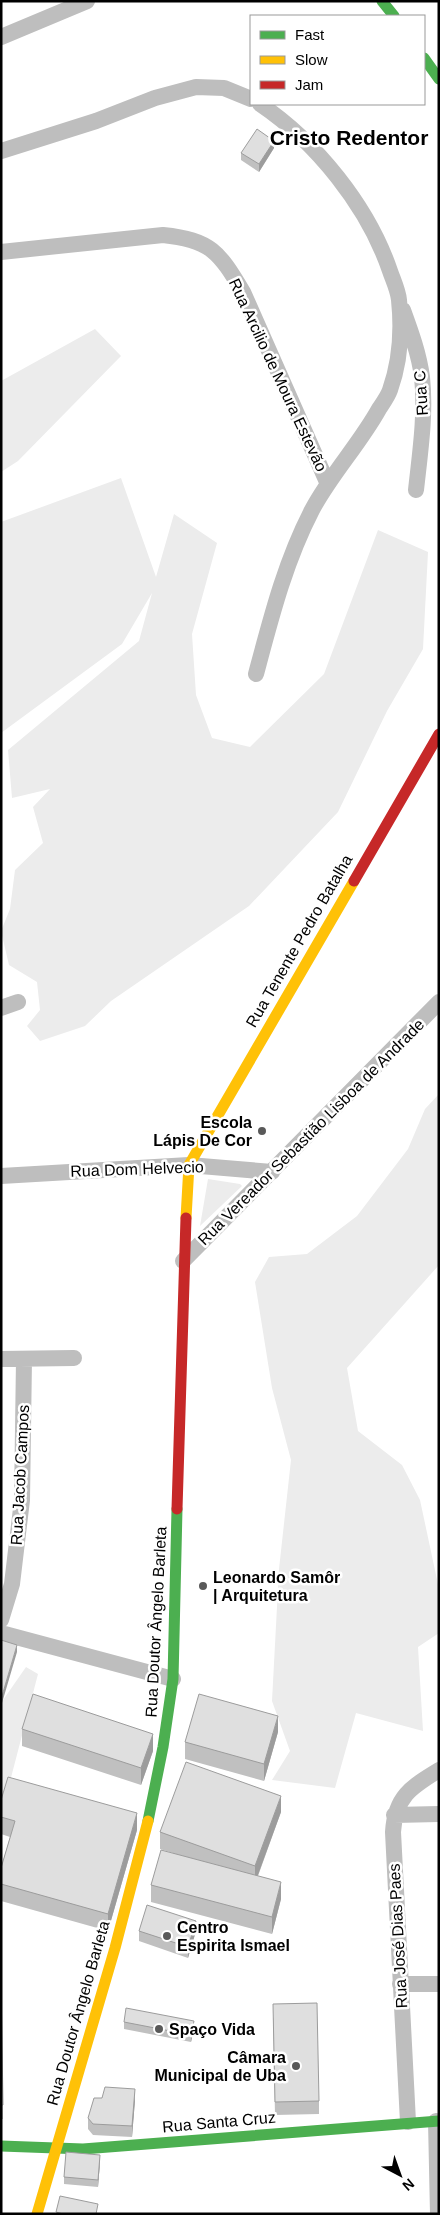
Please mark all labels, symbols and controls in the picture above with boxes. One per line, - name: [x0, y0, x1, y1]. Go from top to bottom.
- legend: [250, 15, 425, 105]
- text: Fast: [295, 26, 325, 43]
- text: Slow: [295, 51, 328, 68]
- text: Jam: [295, 76, 323, 93]
- district label: Cristo Redentor: [270, 126, 428, 149]
- street label: Rua Arcilio de Moura Estevão: [226, 276, 330, 474]
- street label: Rua C: [411, 370, 431, 416]
- street label: Rua Tenente Pedro Batalha: [243, 852, 355, 1030]
- street label: Rua Vereador Sebastião Lisboa de Andrade: [195, 1016, 427, 1248]
- place label: Escola Lápis De Cor: [153, 1114, 252, 1149]
- marker: Escola Lápis De Cor: [256, 1125, 268, 1137]
- street label: Rua Dom Helvecio: [70, 1158, 204, 1180]
- street label: Rua Jacob Campos: [8, 1404, 32, 1546]
- street label: Rua Doutor Ângelo Barleta: [142, 1526, 169, 1718]
- place label: Leonardo Samôr | Arquitetura: [213, 1569, 340, 1604]
- marker: Leonardo Samôr | Arquitetura: [197, 1580, 209, 1592]
- street label: Rua José Dias Paes: [386, 1863, 410, 2009]
- street label: Rua Doutor Ângelo Barleta: [43, 1918, 113, 2107]
- place label: Centro Espirita Ismael: [177, 1919, 290, 1954]
- marker: Centro Espirita Ismael: [161, 1930, 173, 1942]
- place label: Spaço Vida: [169, 2021, 255, 2038]
- marker: Spaço Vida: [153, 2023, 165, 2035]
- place label: Câmara Municipal de Uba: [154, 2049, 286, 2084]
- marker: Câmara Municipal de Uba: [290, 2060, 302, 2072]
- street label: Rua Santa Cruz: [162, 2109, 276, 2135]
- north arrow: [375, 2150, 425, 2200]
- text: N: [399, 2175, 418, 2194]

